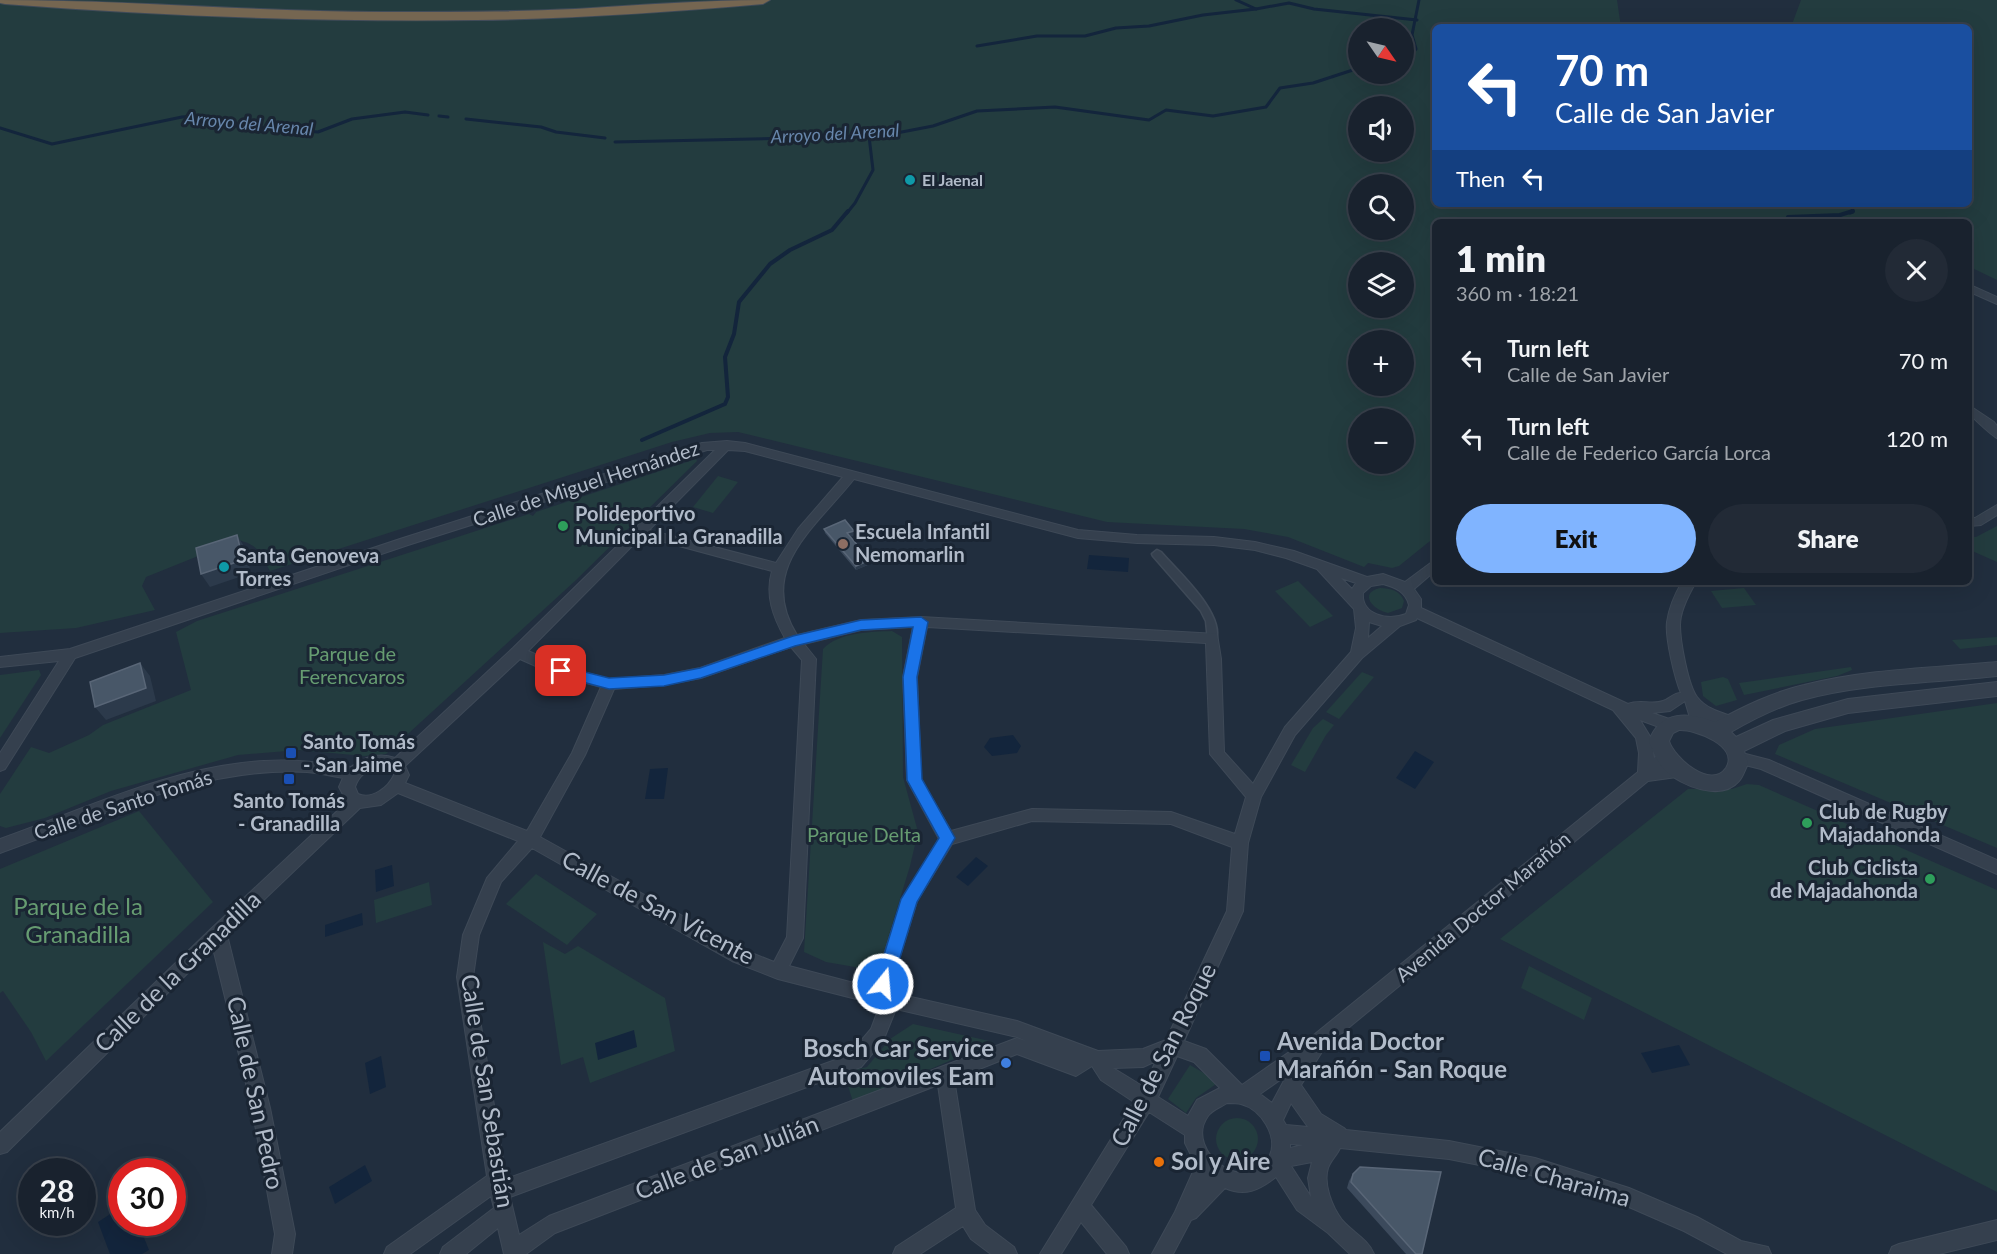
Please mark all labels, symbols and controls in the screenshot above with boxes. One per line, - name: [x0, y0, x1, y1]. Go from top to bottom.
- north arrow: [1348, 18, 1414, 84]
- map controls: [1348, 18, 1414, 474]
- text: 70 m: [1555, 45, 1649, 95]
- icon: left: [1456, 48, 1534, 126]
- button: sound: [1348, 96, 1414, 162]
- text: Calle de San Javier: [1555, 96, 1774, 129]
- water label: Arroyo del Arenal: [183, 106, 314, 140]
- water label: Arroyo del Arenal: [769, 119, 900, 147]
- icon: left: [1517, 162, 1550, 195]
- text: Then: [1456, 165, 1505, 192]
- place label: El Jaenal: [922, 170, 983, 189]
- marker: El Jaenal: [903, 173, 917, 187]
- button: search: [1348, 174, 1414, 240]
- text: 1 min: [1456, 236, 1546, 280]
- button: close: [1885, 239, 1948, 302]
- button: layers: [1348, 252, 1414, 318]
- text: 360 m · 18:21: [1456, 281, 1579, 305]
- button: +: [1348, 330, 1414, 396]
- text: Turn left: [1507, 335, 1589, 362]
- icon: left: [1456, 344, 1489, 377]
- text: 70 m: [1899, 347, 1948, 374]
- text: Calle de San Javier: [1507, 362, 1669, 386]
- button: −: [1348, 408, 1414, 474]
- text: Turn left: [1507, 413, 1589, 440]
- icon: left: [1456, 422, 1489, 455]
- text: 120 m: [1886, 425, 1948, 452]
- street label: Calle de Miguel Hernández: [470, 435, 702, 531]
- text: Calle de Federico García Lorca: [1507, 440, 1771, 464]
- place label: Polideportivo Municipal La Granadilla: [575, 501, 783, 548]
- button: Exit: [1456, 504, 1696, 573]
- button: Share: [1708, 504, 1948, 573]
- marker: Polideportivo Municipal La Granadilla: [556, 519, 570, 533]
- place label: Escuela Infantil Nemomarlin: [855, 519, 990, 566]
- marker: Escuela Infantil Nemomarlin: [836, 537, 850, 551]
- place label: Santa Genoveva Torres: [236, 543, 379, 590]
- marker: Santa Genoveva Torres: [217, 560, 231, 574]
- park label: Parque de Ferencvaros: [299, 641, 405, 688]
- pin: [535, 645, 586, 696]
- icon: arrive: [544, 654, 577, 687]
- place label: Santo Tomás - San Jaime: [303, 729, 415, 776]
- marker: Santo Tomás - San Jaime: [284, 746, 298, 760]
- street label: Calle de Santo Tomás: [31, 764, 215, 844]
- marker: Santo Tomás - Granadilla: [282, 772, 296, 786]
- place label: Santo Tomás - Granadilla: [233, 788, 345, 835]
- place label: Club de Rugby Majadahonda: [1819, 799, 1948, 846]
- marker: Club de Rugby Majadahonda: [1800, 816, 1814, 830]
- park label: Parque Delta: [807, 822, 921, 846]
- street label: Avenida Doctor Marañón: [1390, 826, 1575, 986]
- street label: Calle de San Vicente: [557, 844, 760, 970]
- place label: Club Ciclista de Majadahonda: [1770, 855, 1918, 902]
- marker: Club Ciclista de Majadahonda: [1923, 872, 1937, 886]
- street label: Calle de la Granadilla: [88, 884, 266, 1058]
- park label: Parque de la Granadilla: [13, 891, 143, 948]
- position arrow: [851, 952, 915, 1016]
- street label: Calle de San Roque: [1104, 958, 1221, 1151]
- street label: Calle de San Sebastián: [456, 972, 521, 1210]
- street label: Calle de San Pedro: [222, 994, 291, 1192]
- place label: Avenida Doctor Marañón - San Roque: [1276, 1026, 1507, 1083]
- place label: Bosch Car Service Automoviles Eam: [803, 1033, 994, 1090]
- marker: Avenida Doctor Marañón - San Roque: [1258, 1049, 1272, 1063]
- marker: Bosch Car Service Automoviles Eam: [999, 1056, 1013, 1070]
- street label: Calle de San Julián: [631, 1108, 822, 1205]
- street label: Calle Charaima: [1475, 1141, 1634, 1212]
- place label: Sol y Aire: [1171, 1146, 1271, 1175]
- marker: Sol y Aire: [1152, 1155, 1166, 1169]
- speed limit sign: 30: [108, 1158, 186, 1236]
- text: 28: [40, 1172, 74, 1208]
- text: km/h: [39, 1203, 75, 1221]

